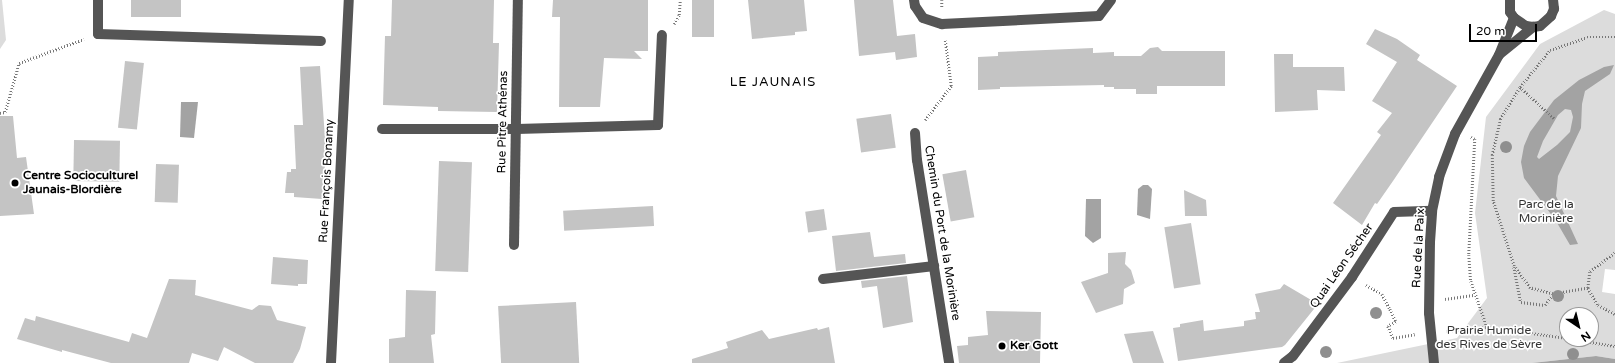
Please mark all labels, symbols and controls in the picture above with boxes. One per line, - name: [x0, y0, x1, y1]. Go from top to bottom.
- scale bar: [1471, 16, 1539, 42]
- text: 20 m: [1476, 24, 1505, 38]
- street label: Rue Pitre Athénas: [495, 70, 511, 174]
- district label: LE JAUNAIS: [730, 74, 816, 90]
- street label: Rue François Bonamy: [317, 119, 337, 243]
- street label: Chemin du Port de la Morinière: [921, 144, 963, 322]
- place label: Centre Socioculturel Jaunais-Blordière: [23, 169, 138, 197]
- marker: Centre Socioculturel Jaunais-Blordière: [10, 178, 20, 188]
- park label: Parc de la Morinière: [1518, 198, 1574, 226]
- street label: Rue de la Paix: [1410, 208, 1428, 288]
- street label: Quai Léon Sécher: [1307, 221, 1377, 311]
- north arrow: [1559, 307, 1599, 347]
- park label: Prairie Humide des Rives de Sèvre: [1436, 324, 1542, 352]
- text: N: [1578, 329, 1593, 344]
- place label: Ker Gott: [1010, 339, 1058, 353]
- marker: Ker Gott: [997, 341, 1007, 351]

